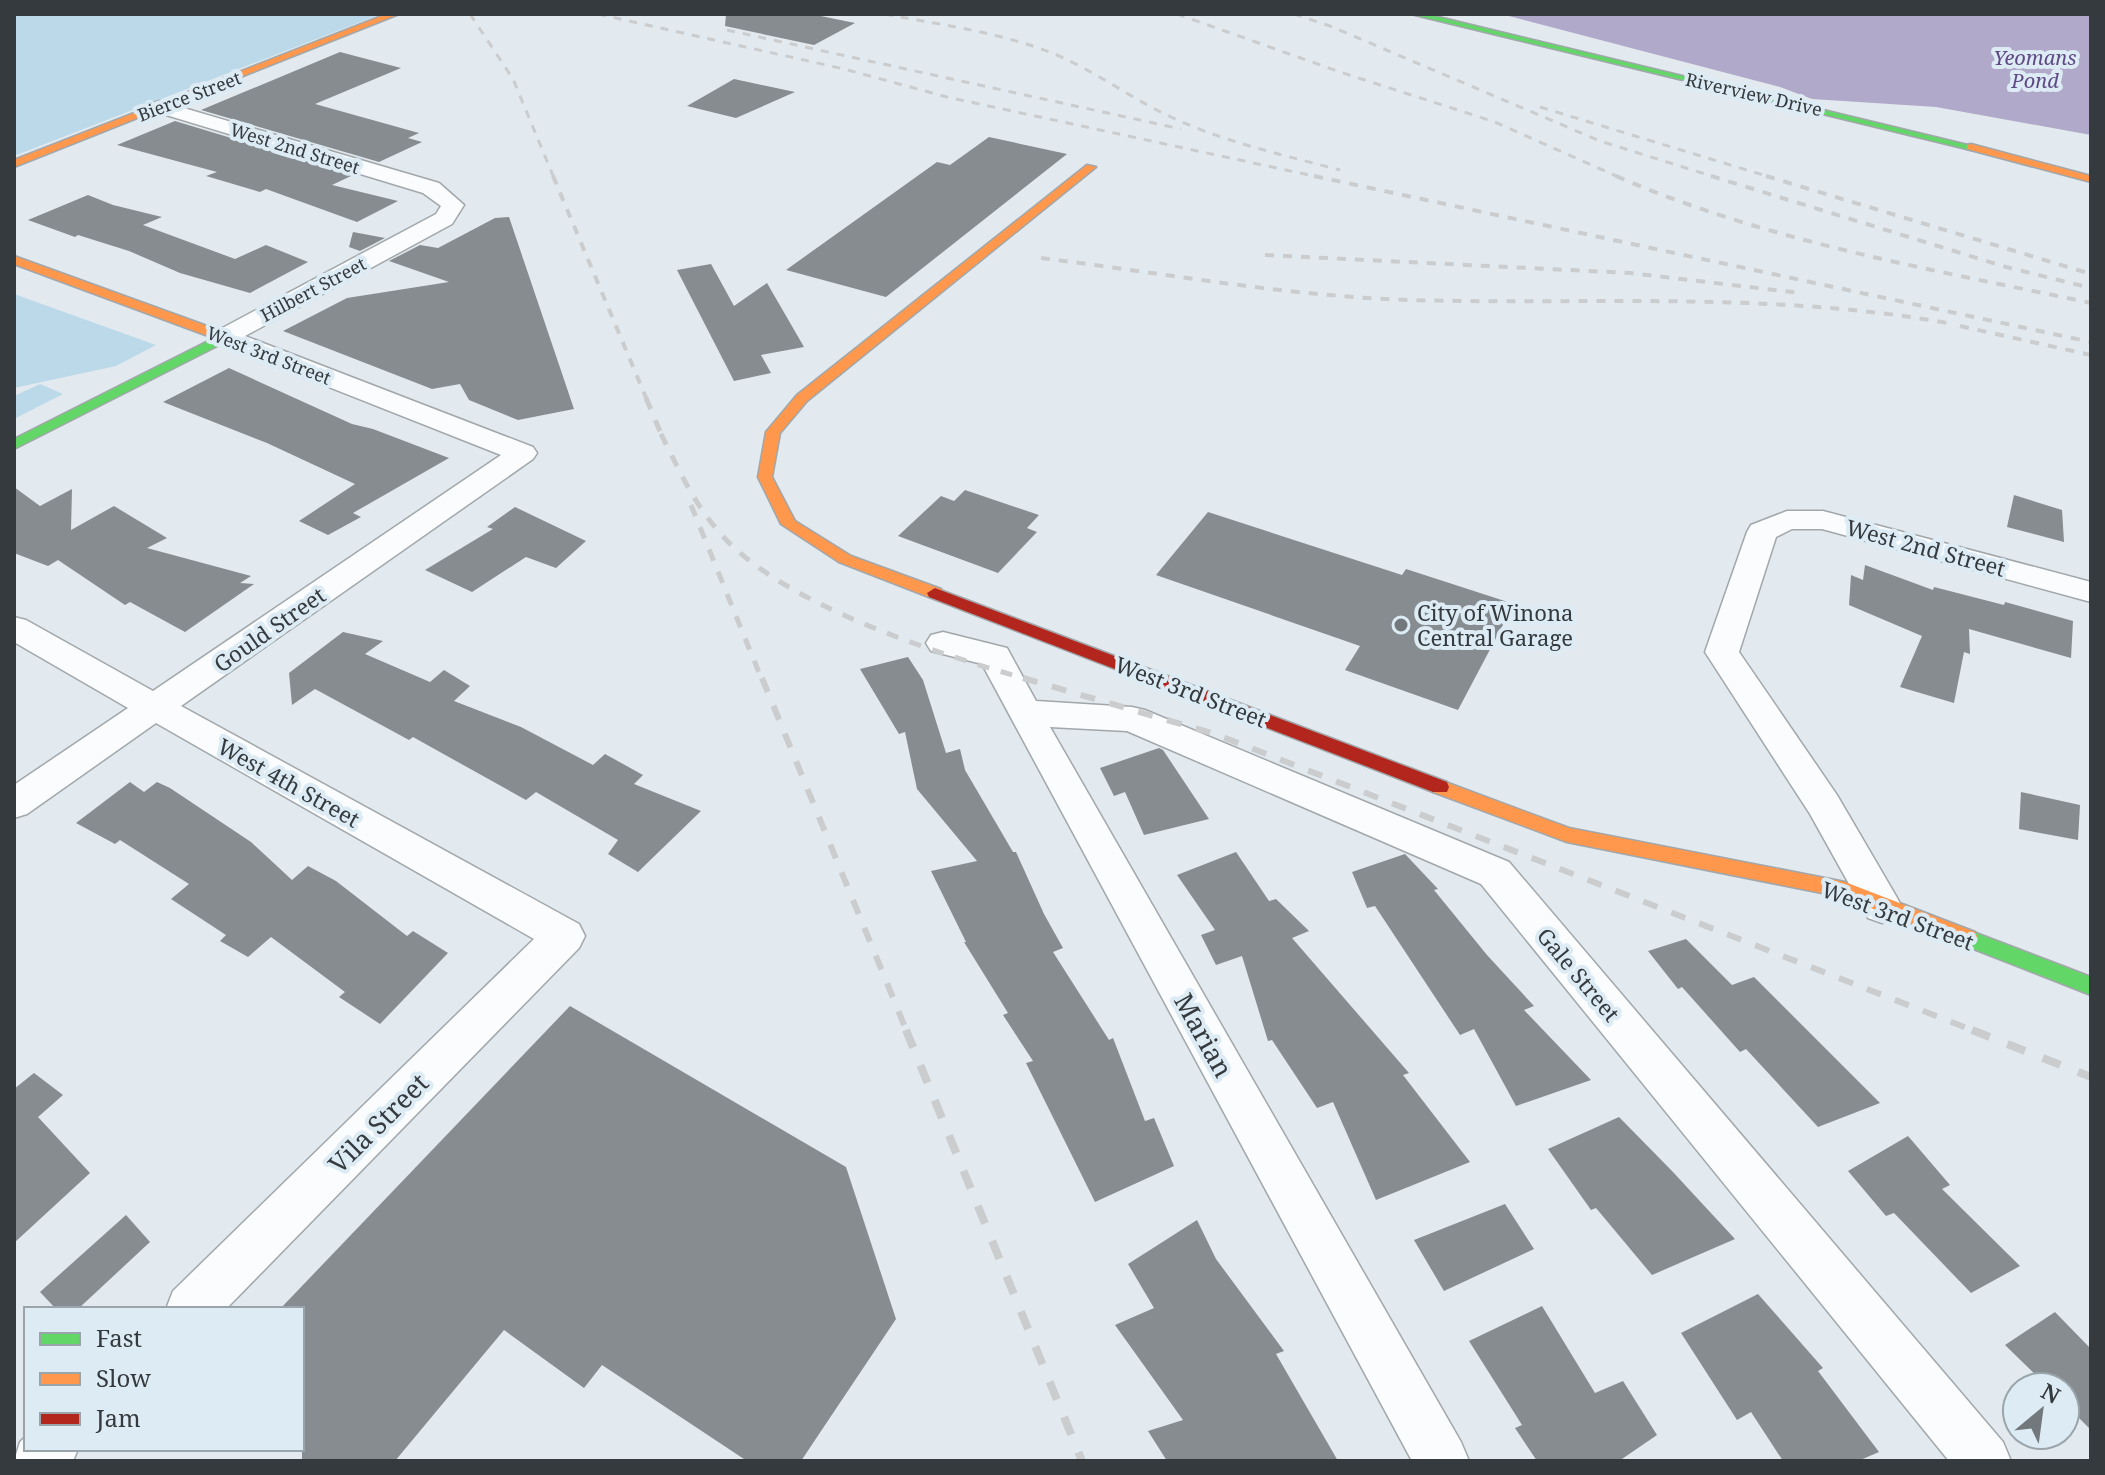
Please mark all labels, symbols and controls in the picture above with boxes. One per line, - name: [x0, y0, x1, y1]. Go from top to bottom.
- water label: Yeomans Pond: [1993, 44, 2077, 94]
- street label: Bierce Street: [134, 65, 244, 127]
- street label: Riverview Drive: [1683, 67, 1825, 121]
- street label: West 2nd Street: [227, 117, 363, 179]
- street label: Hilbert Street: [256, 251, 370, 327]
- street label: West 3rd Street: [204, 320, 334, 390]
- street label: West 2nd Street: [1843, 511, 2009, 583]
- street label: Gould Street: [207, 579, 331, 679]
- place label: City of Winona Central Garage: [1417, 597, 1574, 652]
- marker: City of Winona Central Garage: [1392, 616, 1410, 634]
- street label: West 3rd Street: [1111, 648, 1271, 734]
- street label: West 4th Street: [213, 731, 366, 834]
- street label: West 3rd Street: [1818, 874, 1979, 957]
- street label: Gale Street: [1531, 921, 1627, 1027]
- street label: Marian: [1166, 986, 1242, 1084]
- street label: Vila Street: [320, 1065, 436, 1181]
- legend: [24, 1307, 304, 1451]
- text: Fast: [96, 1321, 142, 1354]
- text: Slow: [96, 1361, 151, 1394]
- north arrow: [2001, 1371, 2081, 1451]
- text: N: [2036, 1375, 2066, 1410]
- text: Jam: [95, 1401, 141, 1434]

